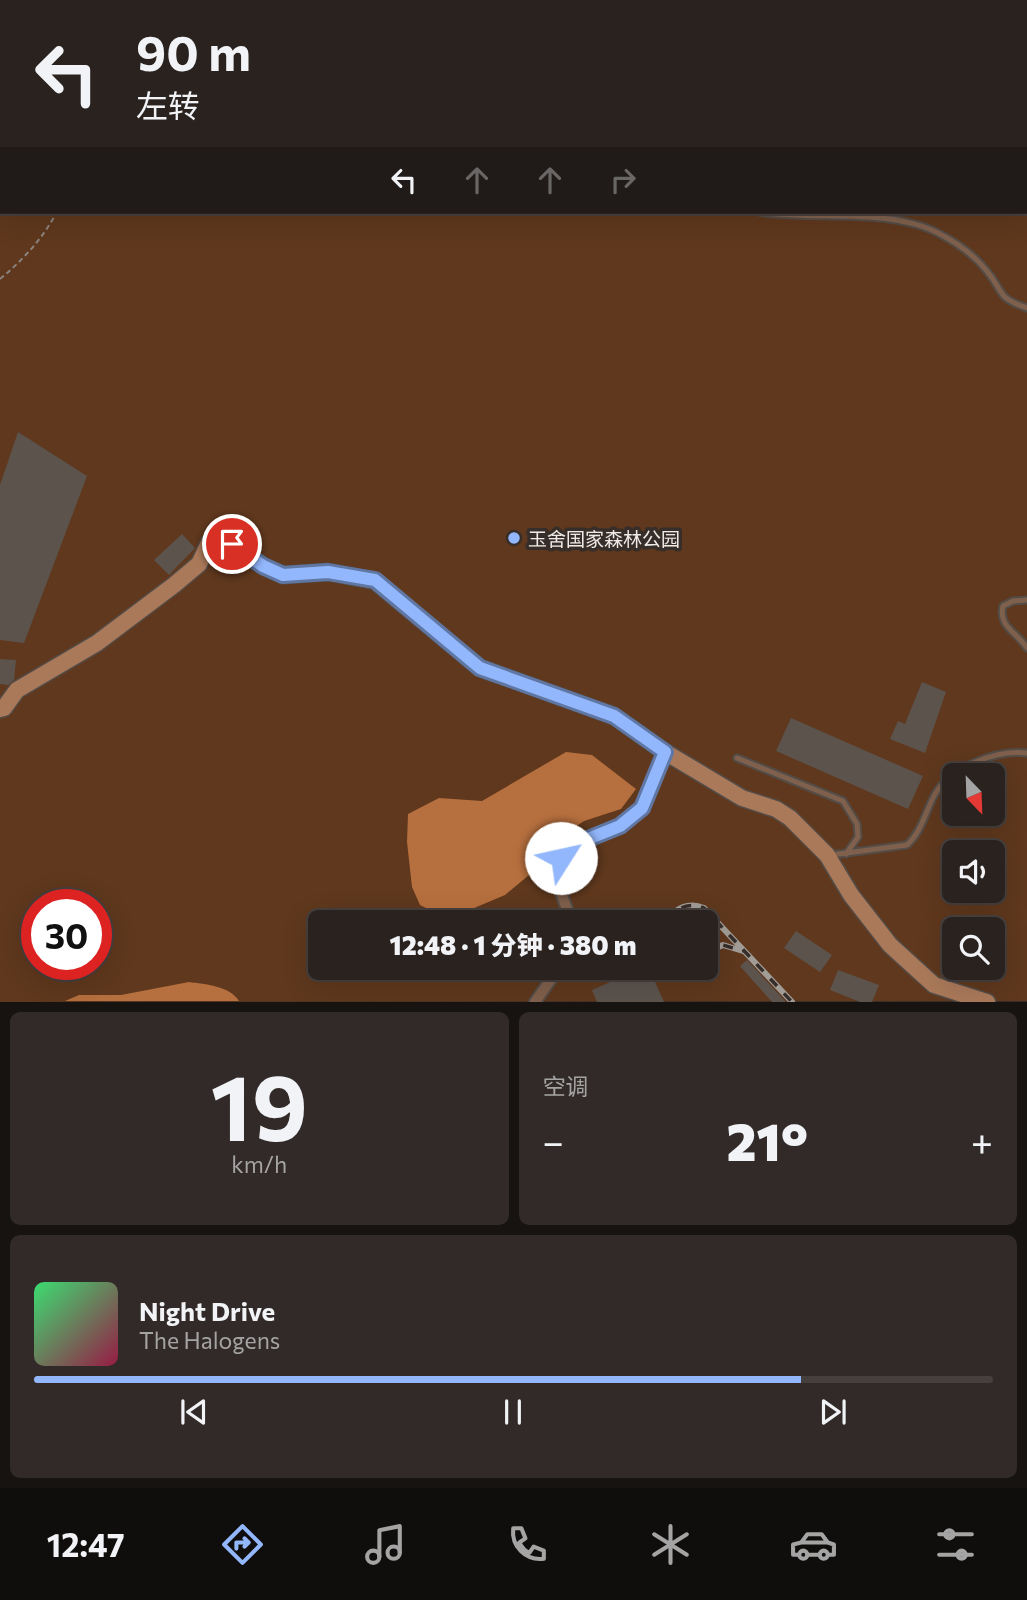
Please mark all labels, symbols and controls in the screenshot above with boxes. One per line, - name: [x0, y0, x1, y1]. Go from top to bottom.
- text: 90 m: [136, 21, 251, 81]
- icon: left: [21, 28, 112, 119]
- text: 左转: [136, 85, 200, 125]
- icon: left: [385, 161, 423, 199]
- icon: ahead: [458, 161, 496, 199]
- icon: ahead: [531, 161, 569, 199]
- icon: right: [604, 161, 642, 199]
- pin: [202, 514, 262, 574]
- icon: arrive: [213, 525, 251, 563]
- place label: 玉舍国家森林公园: [528, 527, 680, 550]
- marker: 玉舍国家森林公园: [506, 530, 522, 546]
- north arrow: [942, 763, 1004, 826]
- map controls: [942, 763, 1005, 980]
- position arrow: [524, 821, 598, 895]
- button: sound: [942, 840, 1005, 903]
- speed limit sign: 30: [21, 889, 112, 980]
- button: search: [942, 917, 1005, 980]
- text: 12:48 · 1 分钟 · 380 m: [390, 929, 636, 960]
- text: 19: [211, 1048, 308, 1160]
- text: 空调: [543, 1072, 589, 1100]
- text: 21°: [727, 1108, 808, 1172]
- text: −: [543, 1117, 564, 1164]
- text: +: [971, 1117, 993, 1164]
- text: km/h: [231, 1150, 287, 1178]
- text: Night Drive: [139, 1295, 275, 1326]
- text: The Halogens: [139, 1326, 280, 1354]
- icon: previous: [175, 1393, 213, 1431]
- icon: pause: [494, 1393, 532, 1431]
- icon: next: [814, 1393, 852, 1431]
- icon: directions: [218, 1520, 267, 1569]
- icon: music: [361, 1520, 410, 1569]
- icon: phone: [503, 1520, 552, 1569]
- icon: climate: [646, 1520, 695, 1569]
- icon: car: [789, 1520, 838, 1569]
- icon: filters: [931, 1520, 980, 1569]
- text: 12:47: [47, 1524, 125, 1564]

